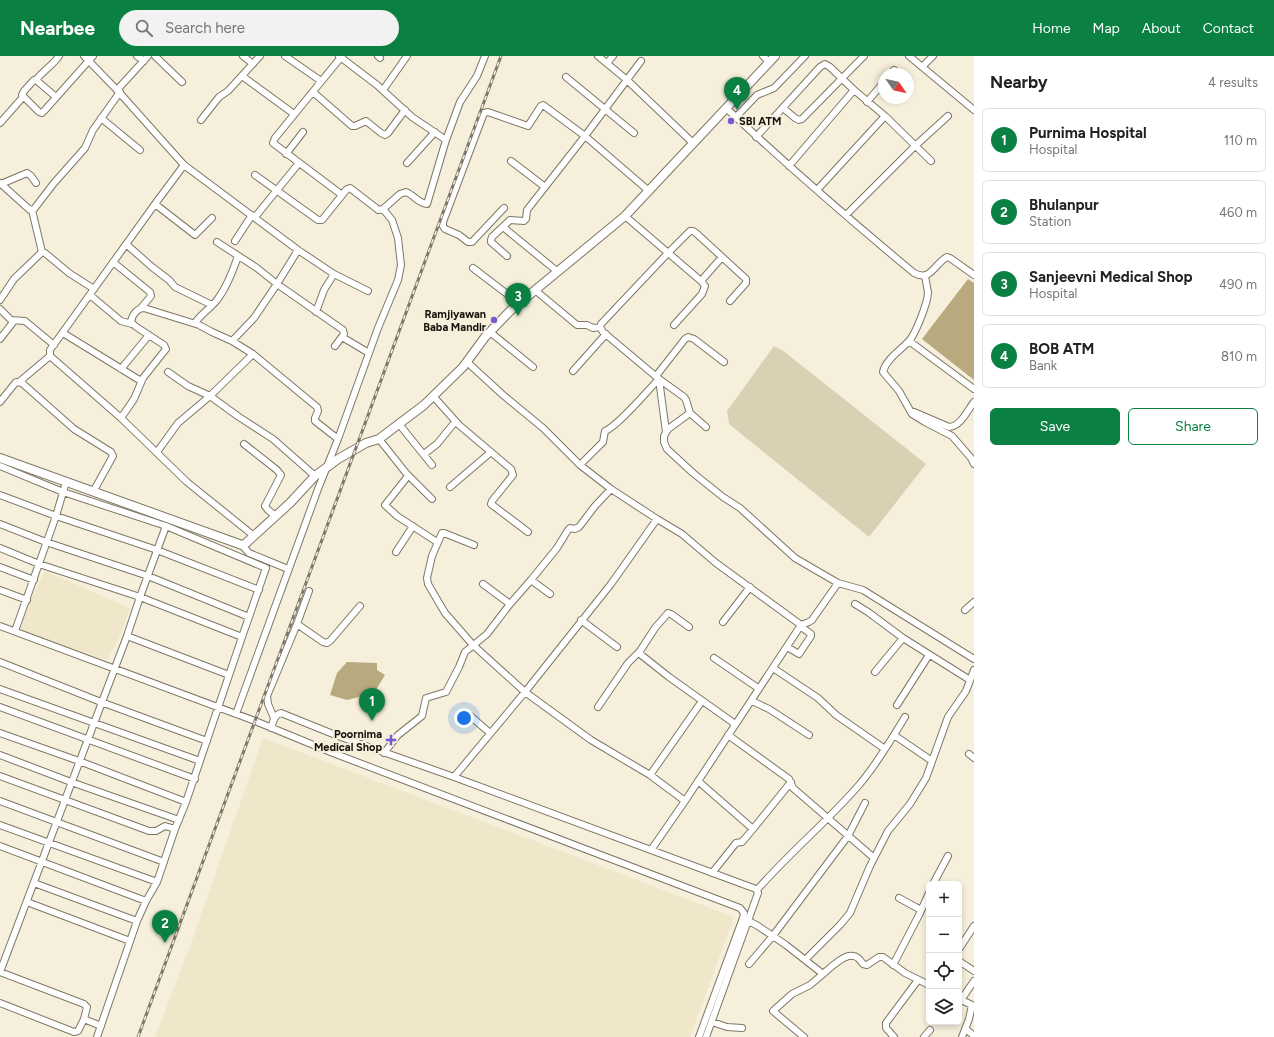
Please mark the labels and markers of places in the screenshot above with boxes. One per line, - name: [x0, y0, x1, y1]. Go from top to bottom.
- pin: 4: [724, 77, 750, 110]
- place label: SBI ATM: [739, 115, 781, 128]
- marker: SBI ATM: [726, 116, 736, 126]
- pin: 3: [505, 283, 531, 316]
- place label: Ramjiyawan Baba Mandir: [423, 308, 487, 334]
- marker: Ramjiyawan Baba Mandir: [489, 315, 499, 325]
- pin: 1: [359, 688, 385, 721]
- place label: Poornima Medical Shop: [314, 728, 382, 754]
- marker: Poornima Medical Shop: [385, 734, 397, 746]
- pin: 2: [152, 910, 178, 943]

